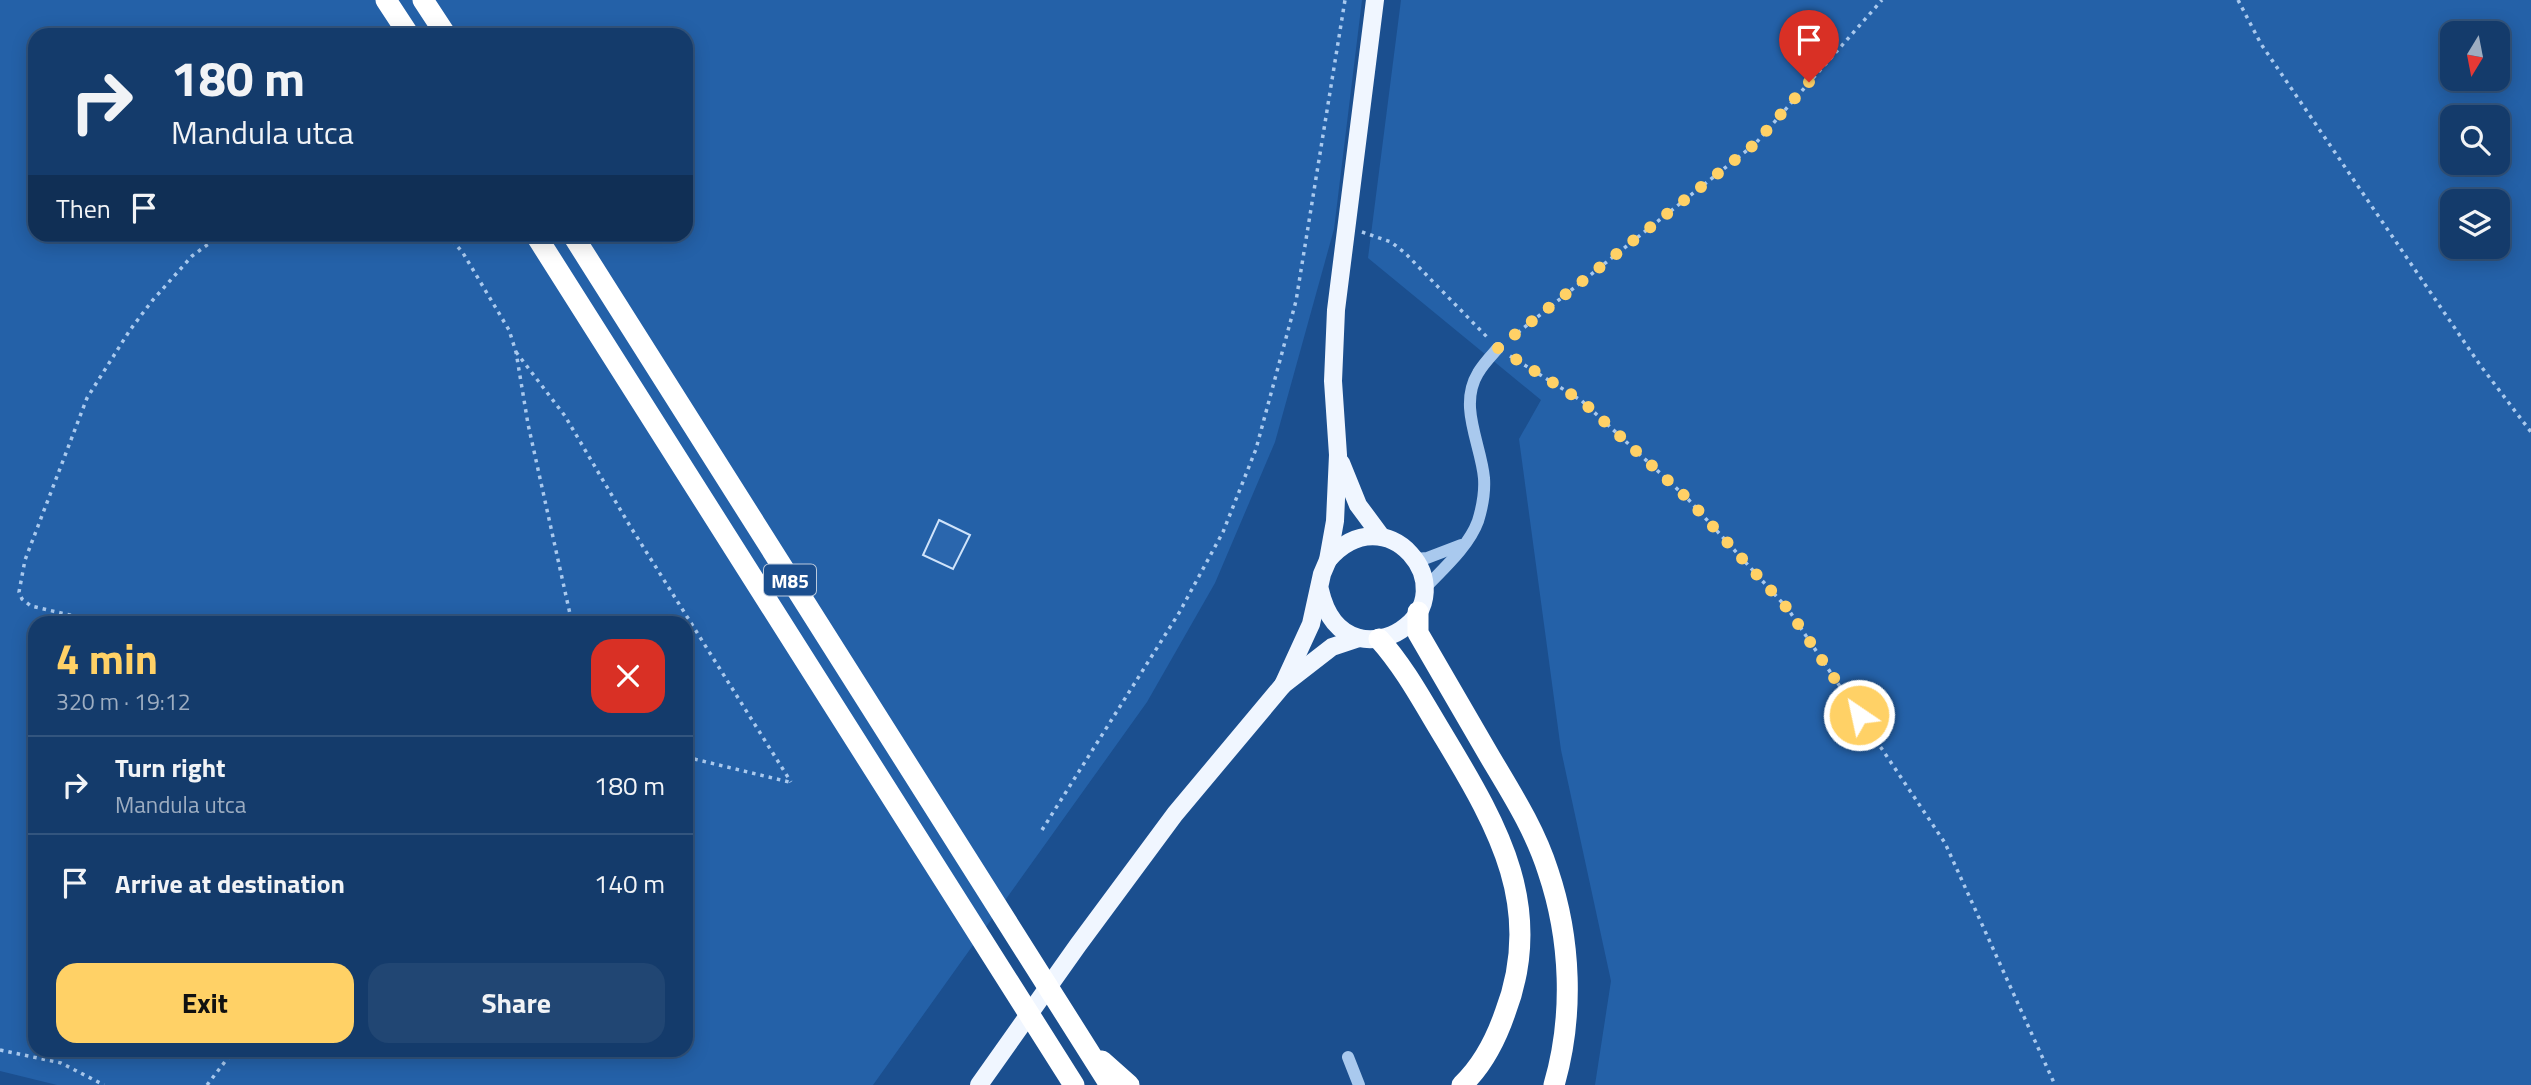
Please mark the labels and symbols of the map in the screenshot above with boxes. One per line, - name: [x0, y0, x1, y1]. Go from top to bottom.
- pin: [1779, 10, 1839, 82]
- north arrow: [2440, 21, 2510, 91]
- road number: M85: [764, 565, 816, 596]
- position arrow: [1822, 678, 1896, 752]

